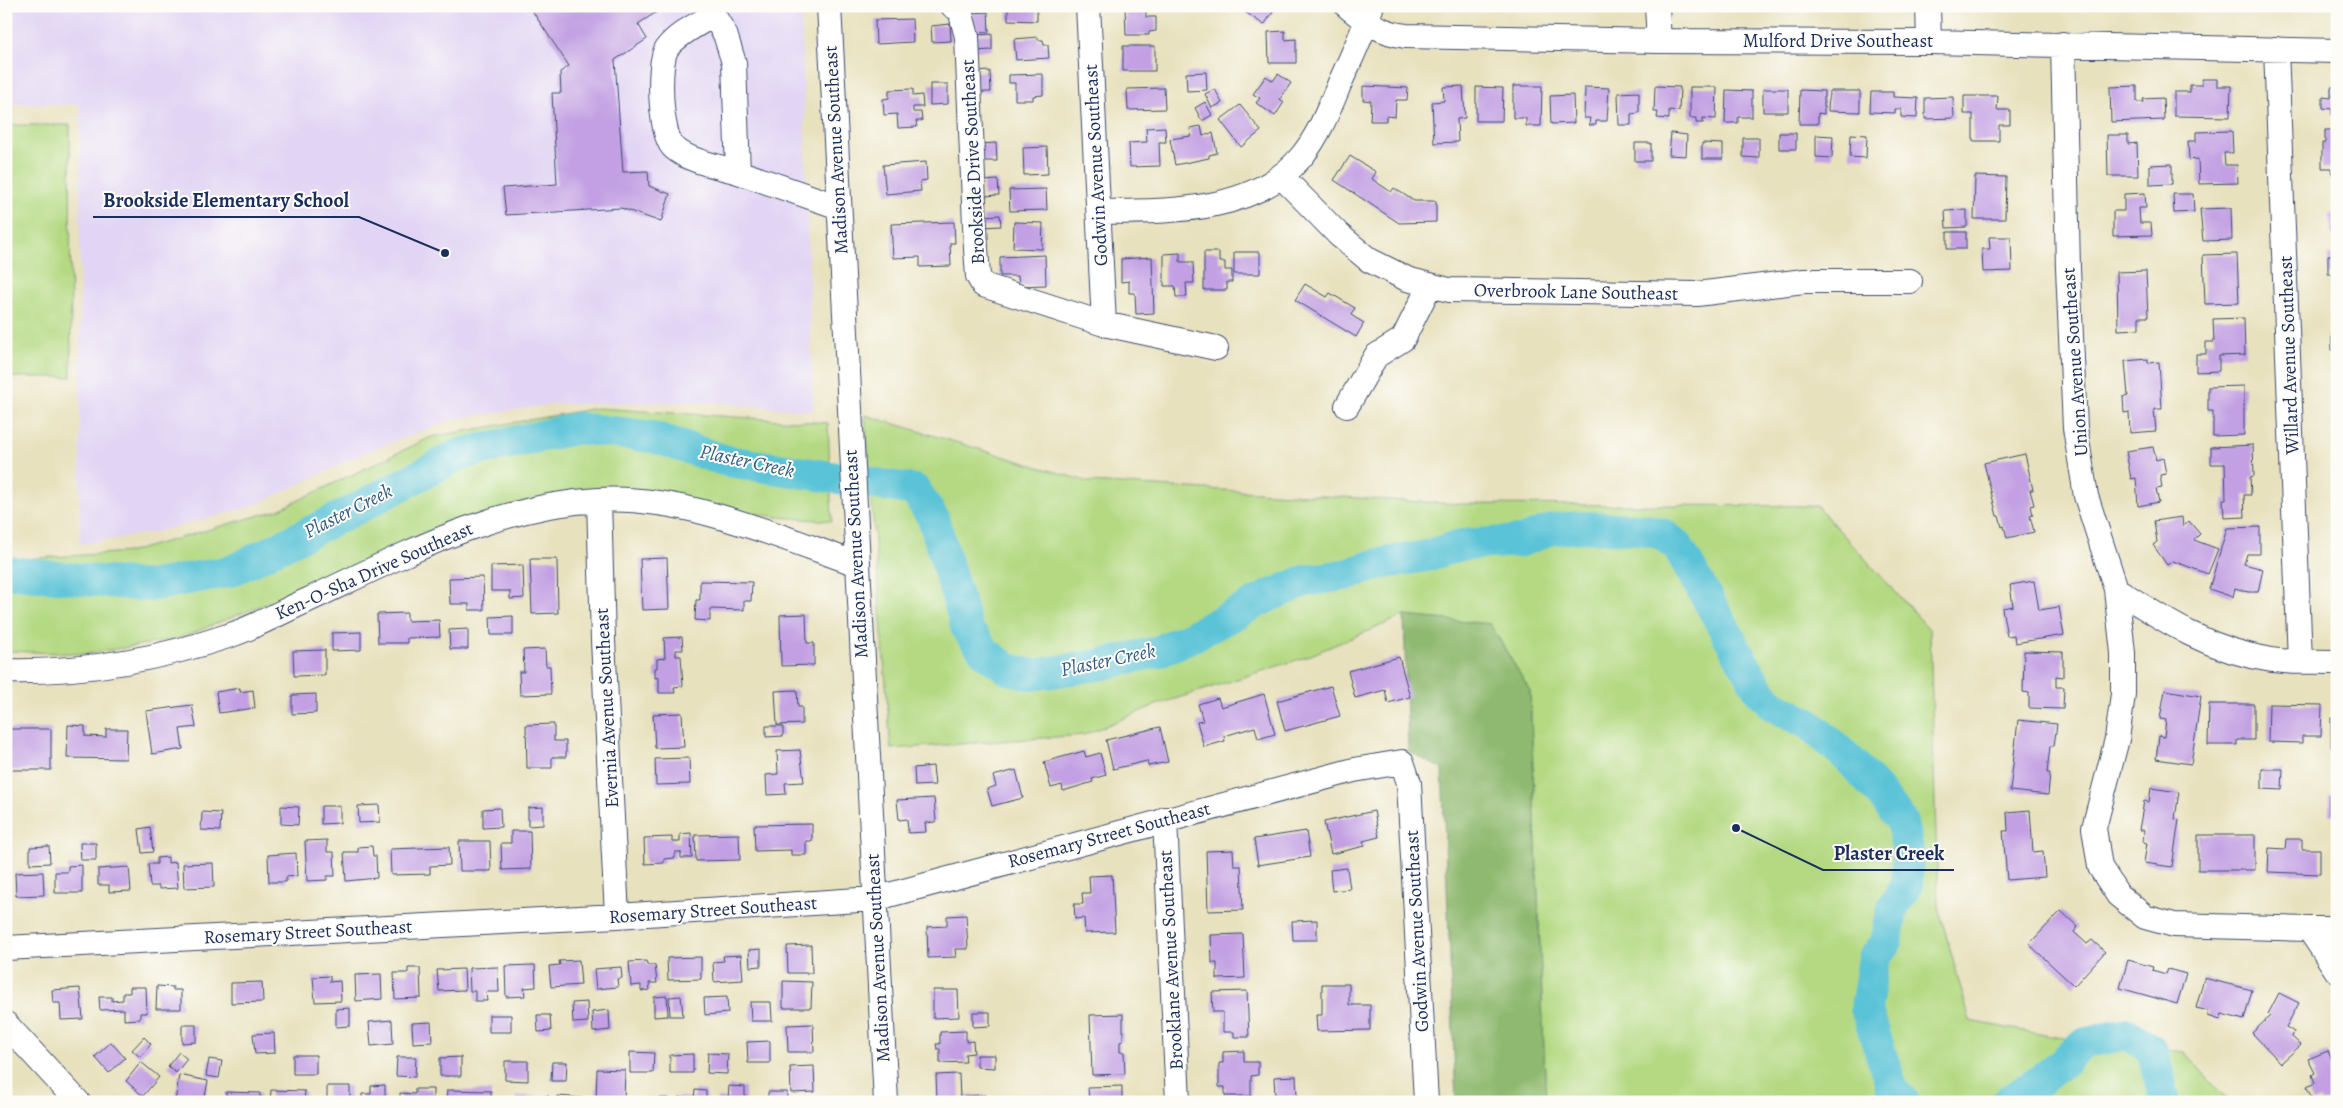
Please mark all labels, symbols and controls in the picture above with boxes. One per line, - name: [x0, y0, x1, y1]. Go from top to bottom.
- street label: Mulford Drive Southeast: [1743, 28, 1933, 54]
- street label: Madison Avenue Southeast: [818, 45, 854, 255]
- street label: Brookside Drive Southeast: [955, 59, 991, 265]
- street label: Godwin Avenue Southeast: [1078, 63, 1114, 267]
- callout: Brookside Elementary School: [93, 182, 359, 217]
- text: Brookside Elementary School: [103, 187, 350, 214]
- street label: Willard Avenue Southeast: [2273, 255, 2305, 456]
- street label: Union Avenue Southeast: [2055, 267, 2095, 457]
- street label: Overbrook Lane Southeast: [1474, 277, 1678, 307]
- water label: Plaster Creek: [697, 438, 797, 484]
- street label: Madison Avenue Southeast: [838, 449, 874, 659]
- water label: Plaster Creek: [299, 477, 397, 545]
- street label: Ken-O-Sha Drive Southeast: [271, 516, 477, 626]
- street label: Evernia Avenue Southeast: [589, 607, 625, 809]
- water label: Plaster Creek: [1058, 637, 1158, 683]
- street label: Rosemary Street Southeast: [1005, 795, 1213, 875]
- street label: Godwin Avenue Southeast: [1399, 829, 1435, 1033]
- callout: Plaster Creek: [1823, 835, 1954, 870]
- text: Plaster Creek: [1834, 840, 1945, 867]
- street label: Brooklane Avenue Southeast: [1152, 849, 1190, 1071]
- street label: Madison Avenue Southeast: [860, 853, 896, 1063]
- street label: Rosemary Street Southeast: [608, 890, 818, 930]
- street label: Rosemary Street Southeast: [203, 914, 413, 950]

